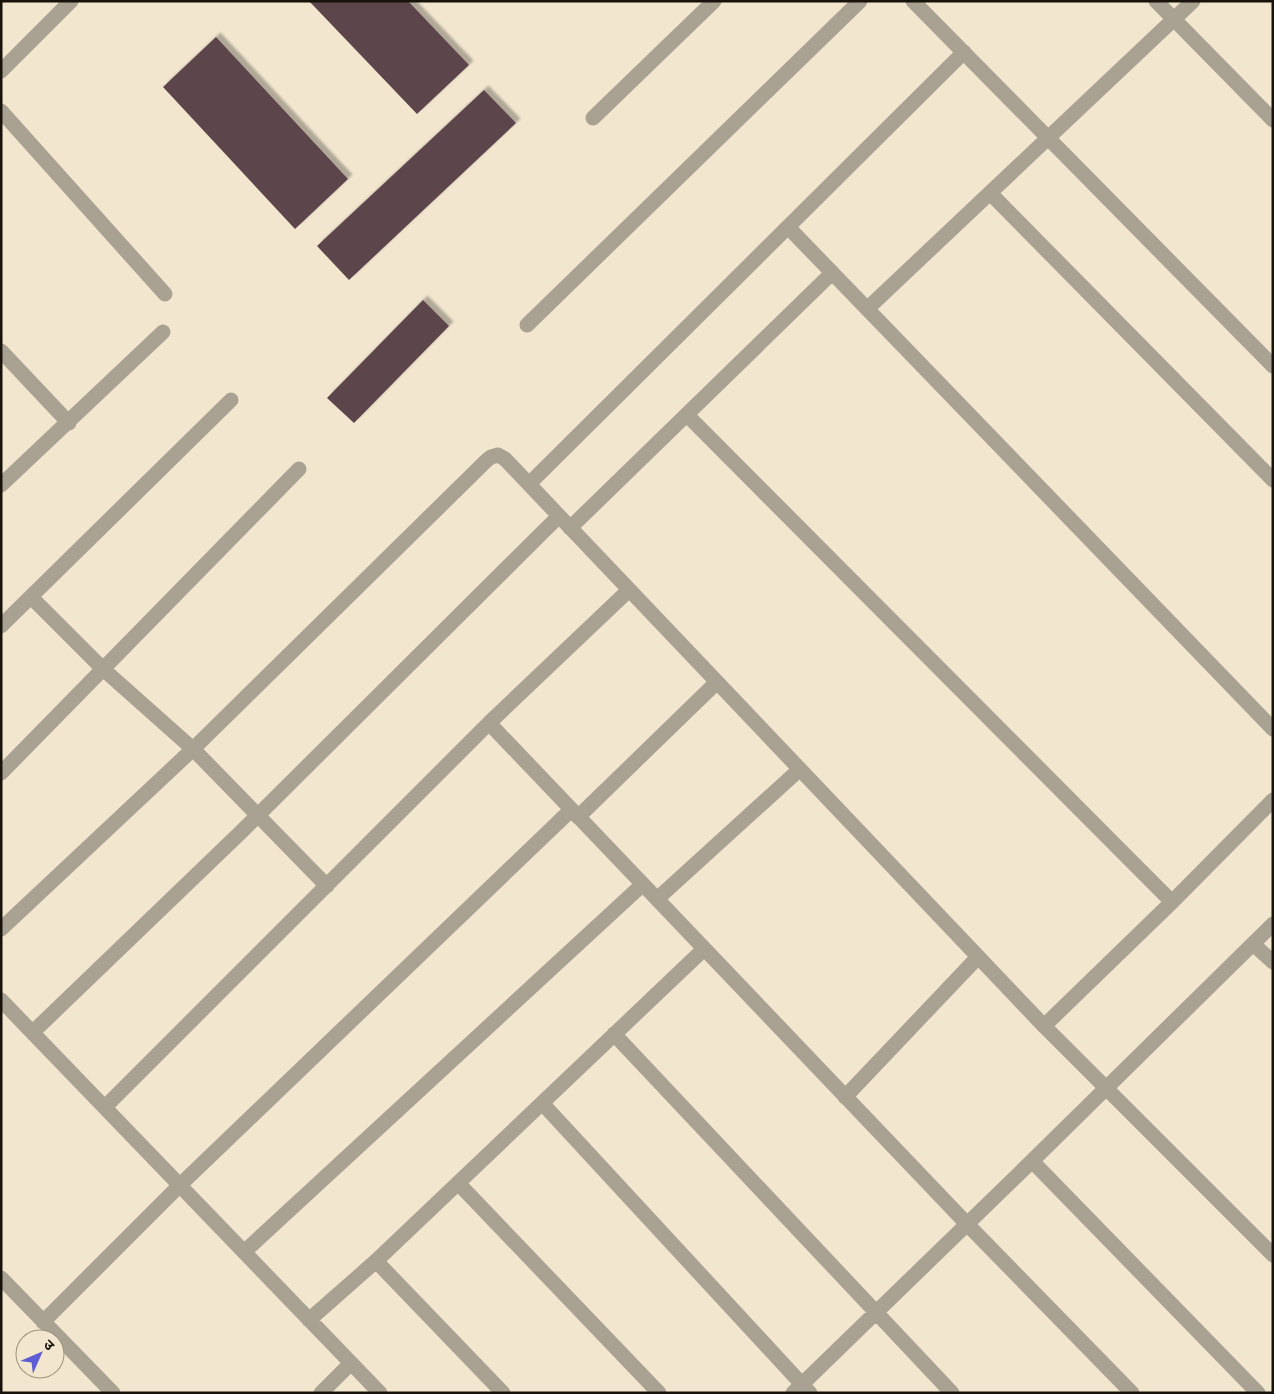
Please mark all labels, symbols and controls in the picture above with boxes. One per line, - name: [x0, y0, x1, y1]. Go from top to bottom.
- north arrow: [15, 1329, 65, 1379]
- text: उ: [41, 1336, 59, 1354]

